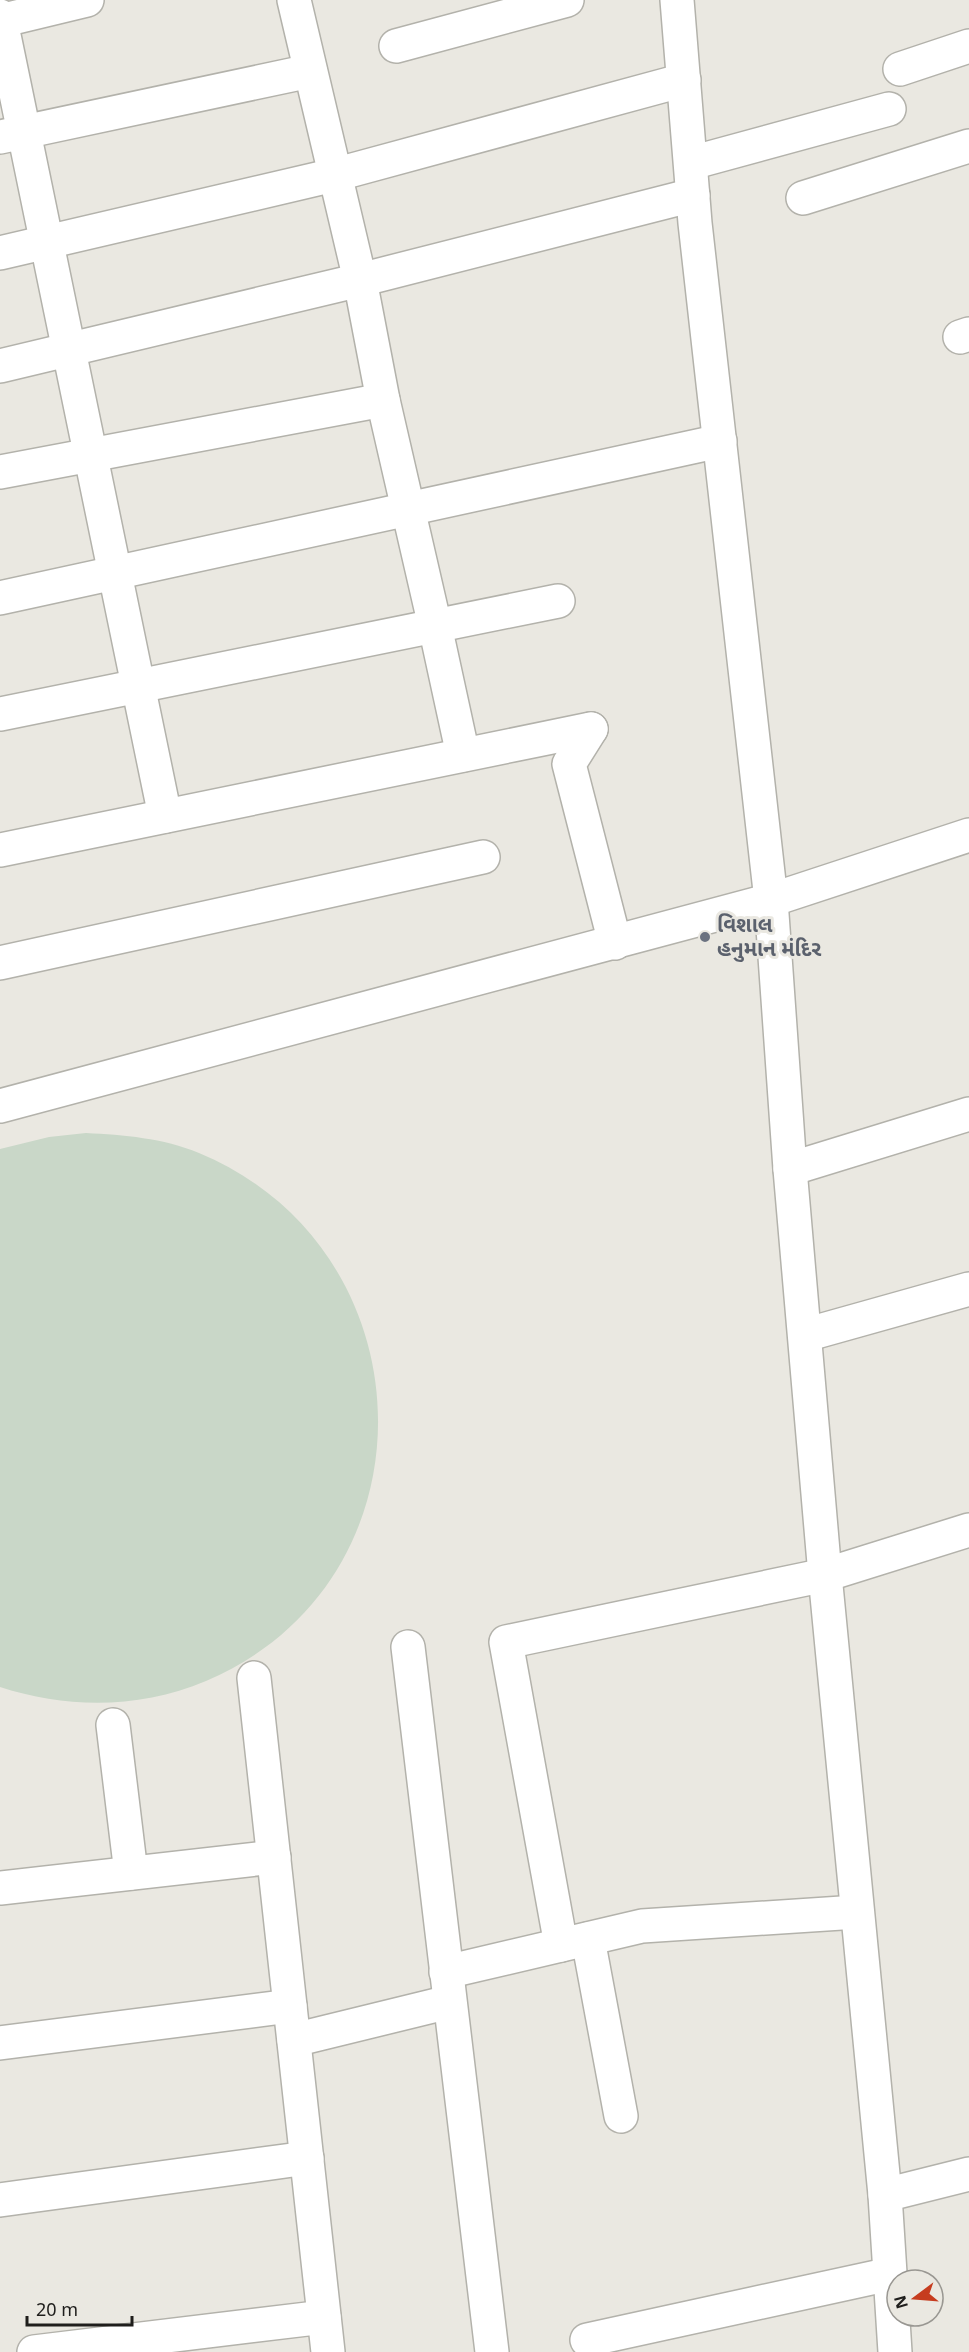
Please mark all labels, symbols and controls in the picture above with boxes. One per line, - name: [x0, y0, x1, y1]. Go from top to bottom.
- place label: વિશાલ હનુમાન મંદિર: [717, 910, 821, 962]
- marker: વિશાલ હનુમાન મંદિર: [698, 930, 712, 944]
- north arrow: [885, 2268, 945, 2328]
- scale bar: [27, 2289, 132, 2327]
- text: N: [888, 2293, 913, 2311]
- text: 20 m: [36, 2297, 78, 2321]

